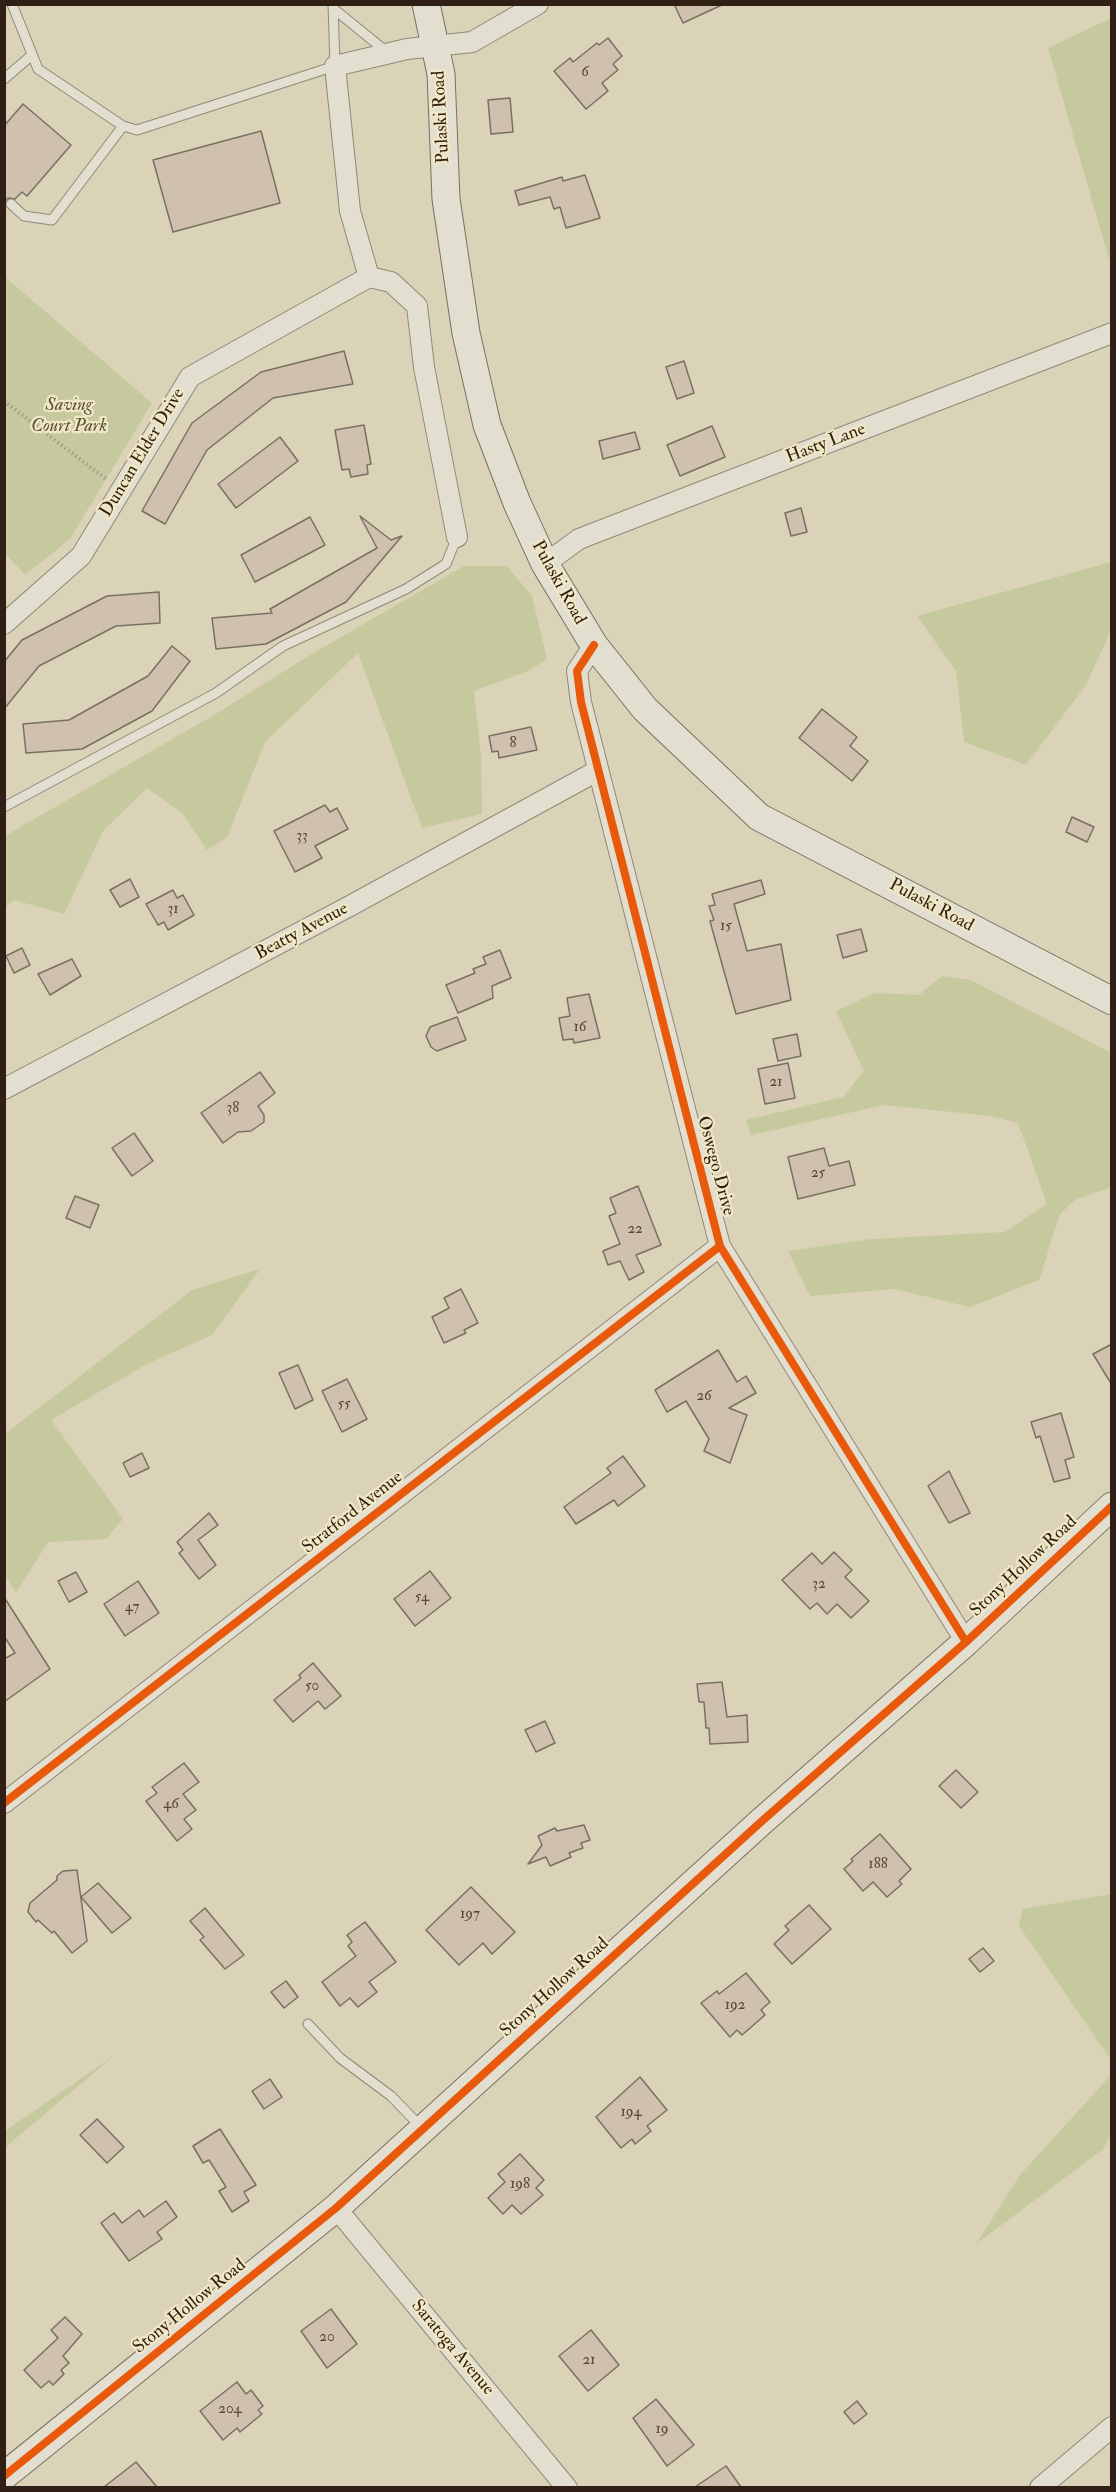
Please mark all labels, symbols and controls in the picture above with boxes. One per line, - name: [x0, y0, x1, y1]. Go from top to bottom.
- house number: 6: [581, 64, 589, 82]
- street label: Pulaski Road: [429, 70, 455, 164]
- street label: Duncan Elder Drive: [96, 385, 190, 521]
- park label: Saving Court Park: [31, 395, 107, 438]
- street label: Hasty Lane: [783, 419, 869, 469]
- street label: Pulaski Road: [526, 537, 590, 629]
- house number: 8: [509, 735, 517, 753]
- house number: 33: [296, 828, 308, 846]
- street label: Pulaski Road: [885, 875, 977, 937]
- street label: Beatty Avenue: [252, 898, 352, 966]
- house number: 31: [167, 901, 179, 919]
- house number: 15: [720, 918, 732, 936]
- house number: 16: [574, 1019, 586, 1037]
- house number: 21: [770, 1074, 782, 1092]
- house number: 38: [227, 1100, 239, 1118]
- street label: Oswego Drive: [691, 1114, 739, 1218]
- house number: 25: [811, 1165, 825, 1183]
- house number: 22: [627, 1221, 643, 1239]
- house number: 26: [696, 1388, 712, 1406]
- house number: 55: [337, 1396, 351, 1414]
- street label: Stratford Avenue: [298, 1467, 408, 1559]
- street label: Stony Hollow Road: [966, 1512, 1082, 1622]
- house number: 32: [812, 1576, 826, 1594]
- house number: 54: [415, 1589, 429, 1607]
- house number: 47: [125, 1599, 139, 1617]
- house number: 50: [305, 1678, 319, 1696]
- house number: 46: [163, 1796, 179, 1814]
- house number: 188: [868, 1856, 888, 1874]
- house number: 197: [460, 1906, 480, 1924]
- street label: Stony Hollow Road: [496, 1934, 614, 2042]
- house number: 192: [725, 1997, 745, 2015]
- house number: 194: [620, 2104, 642, 2122]
- house number: 198: [510, 2176, 530, 2194]
- street label: Stony Hollow Road: [129, 2255, 251, 2359]
- street label: Saratoga Avenue: [406, 2296, 498, 2400]
- house number: 20: [319, 2329, 335, 2347]
- house number: 21: [583, 2352, 595, 2370]
- house number: 204: [218, 2401, 242, 2419]
- house number: 19: [656, 2421, 668, 2439]

